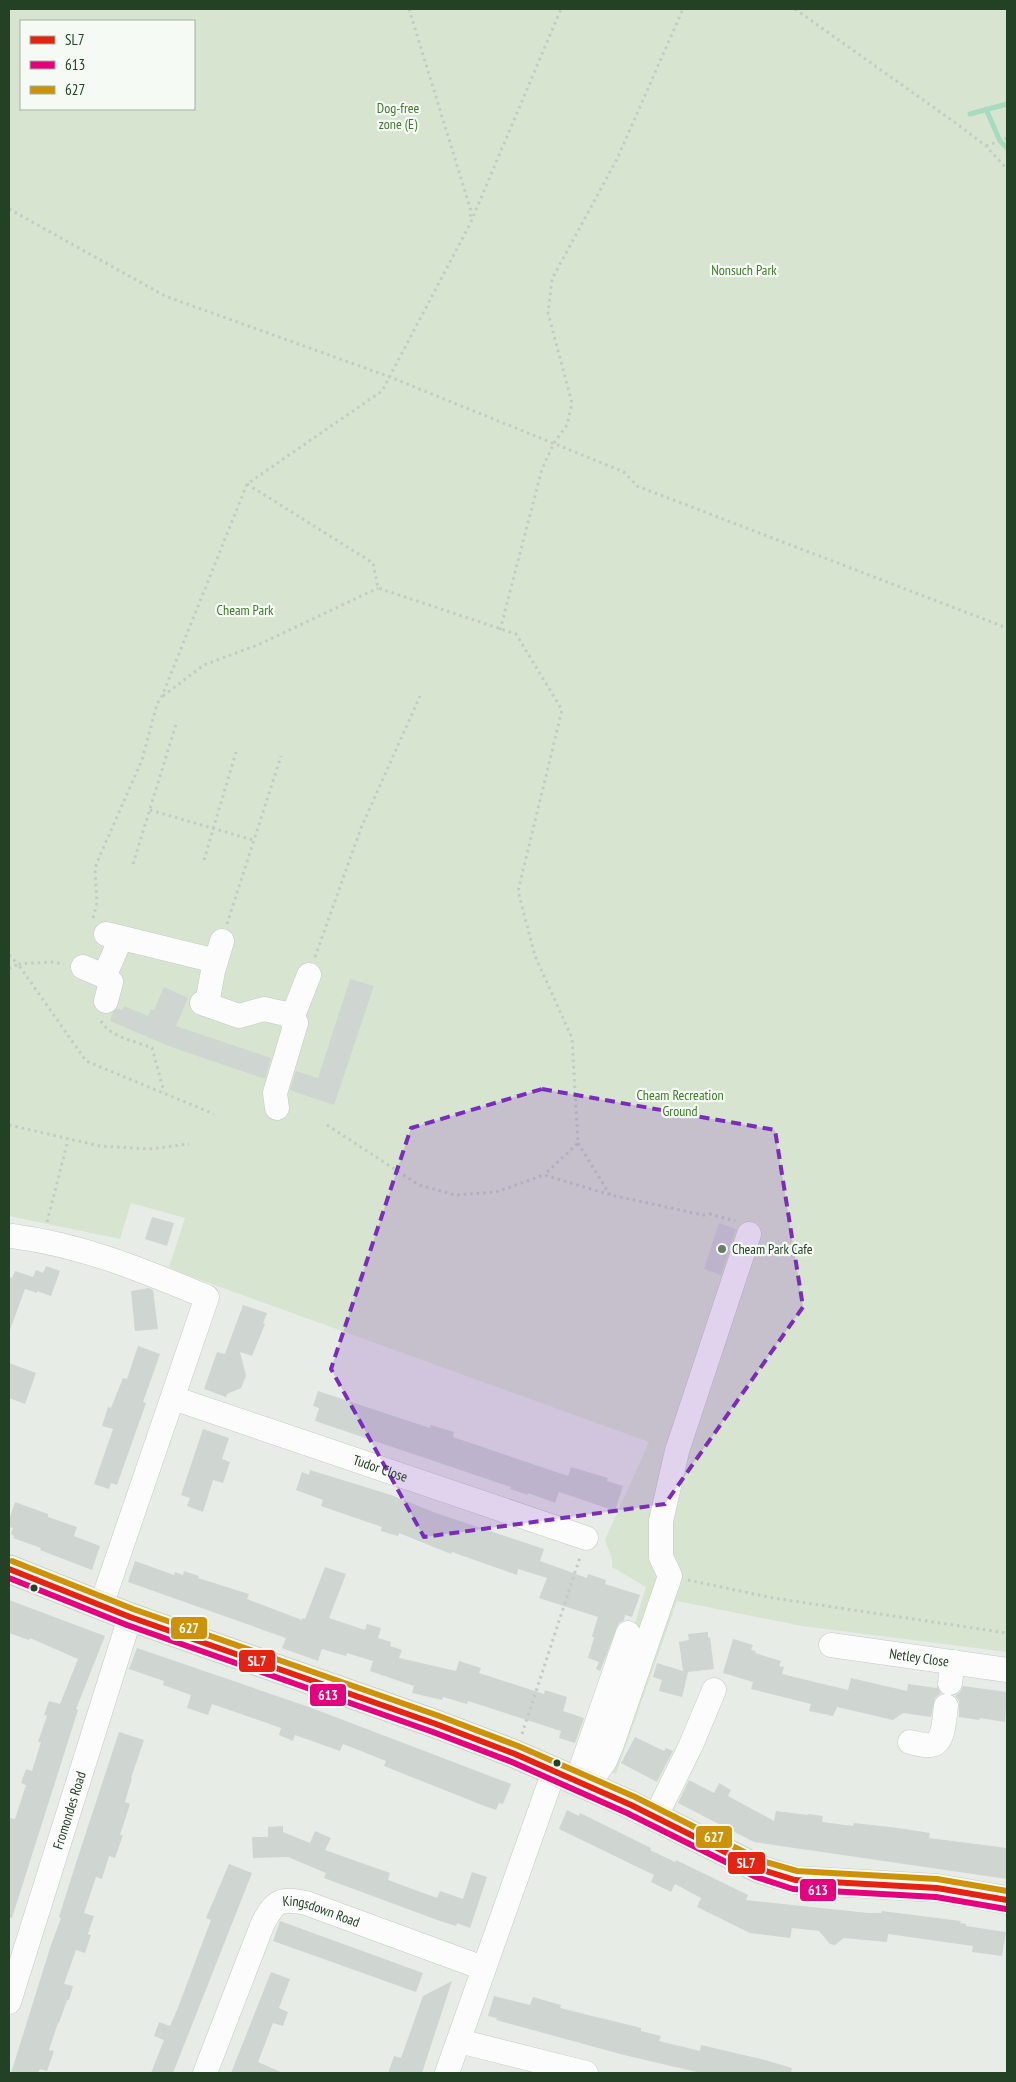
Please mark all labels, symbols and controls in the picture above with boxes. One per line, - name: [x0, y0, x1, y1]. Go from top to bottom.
- legend: [20, 20, 195, 110]
- text: SL7: [65, 30, 84, 49]
- text: 613: [65, 55, 85, 74]
- text: 627: [65, 80, 85, 99]
- park label: Dog-free zone (E): [377, 99, 419, 133]
- park label: Nonsuch Park: [711, 261, 777, 279]
- park label: Cheam Park: [217, 601, 274, 619]
- park label: Cheam Recreation Ground: [636, 1086, 724, 1120]
- place label: Cheam Park Cafe: [732, 1240, 813, 1258]
- marker: Cheam Park Cafe: [716, 1243, 728, 1255]
- street label: Tudor Close: [351, 1451, 410, 1486]
- unlabelled marker: [29, 1583, 39, 1593]
- line badge: 627: [170, 1616, 208, 1640]
- text: 627: [179, 1619, 199, 1637]
- street label: Netley Close: [888, 1644, 950, 1671]
- line badge: SL7: [238, 1649, 276, 1673]
- text: SL7: [248, 1652, 267, 1670]
- line badge: 613: [309, 1683, 347, 1707]
- text: 613: [318, 1686, 338, 1704]
- unlabelled marker: [552, 1758, 562, 1768]
- street label: Fromondes Road: [49, 1769, 90, 1851]
- line badge: 627: [695, 1825, 733, 1849]
- text: 627: [704, 1828, 724, 1846]
- line badge: SL7: [727, 1851, 766, 1875]
- text: SL7: [737, 1854, 756, 1872]
- line badge: 613: [799, 1878, 837, 1902]
- text: 613: [808, 1881, 828, 1899]
- street label: Kingsdown Road: [282, 1892, 362, 1931]

